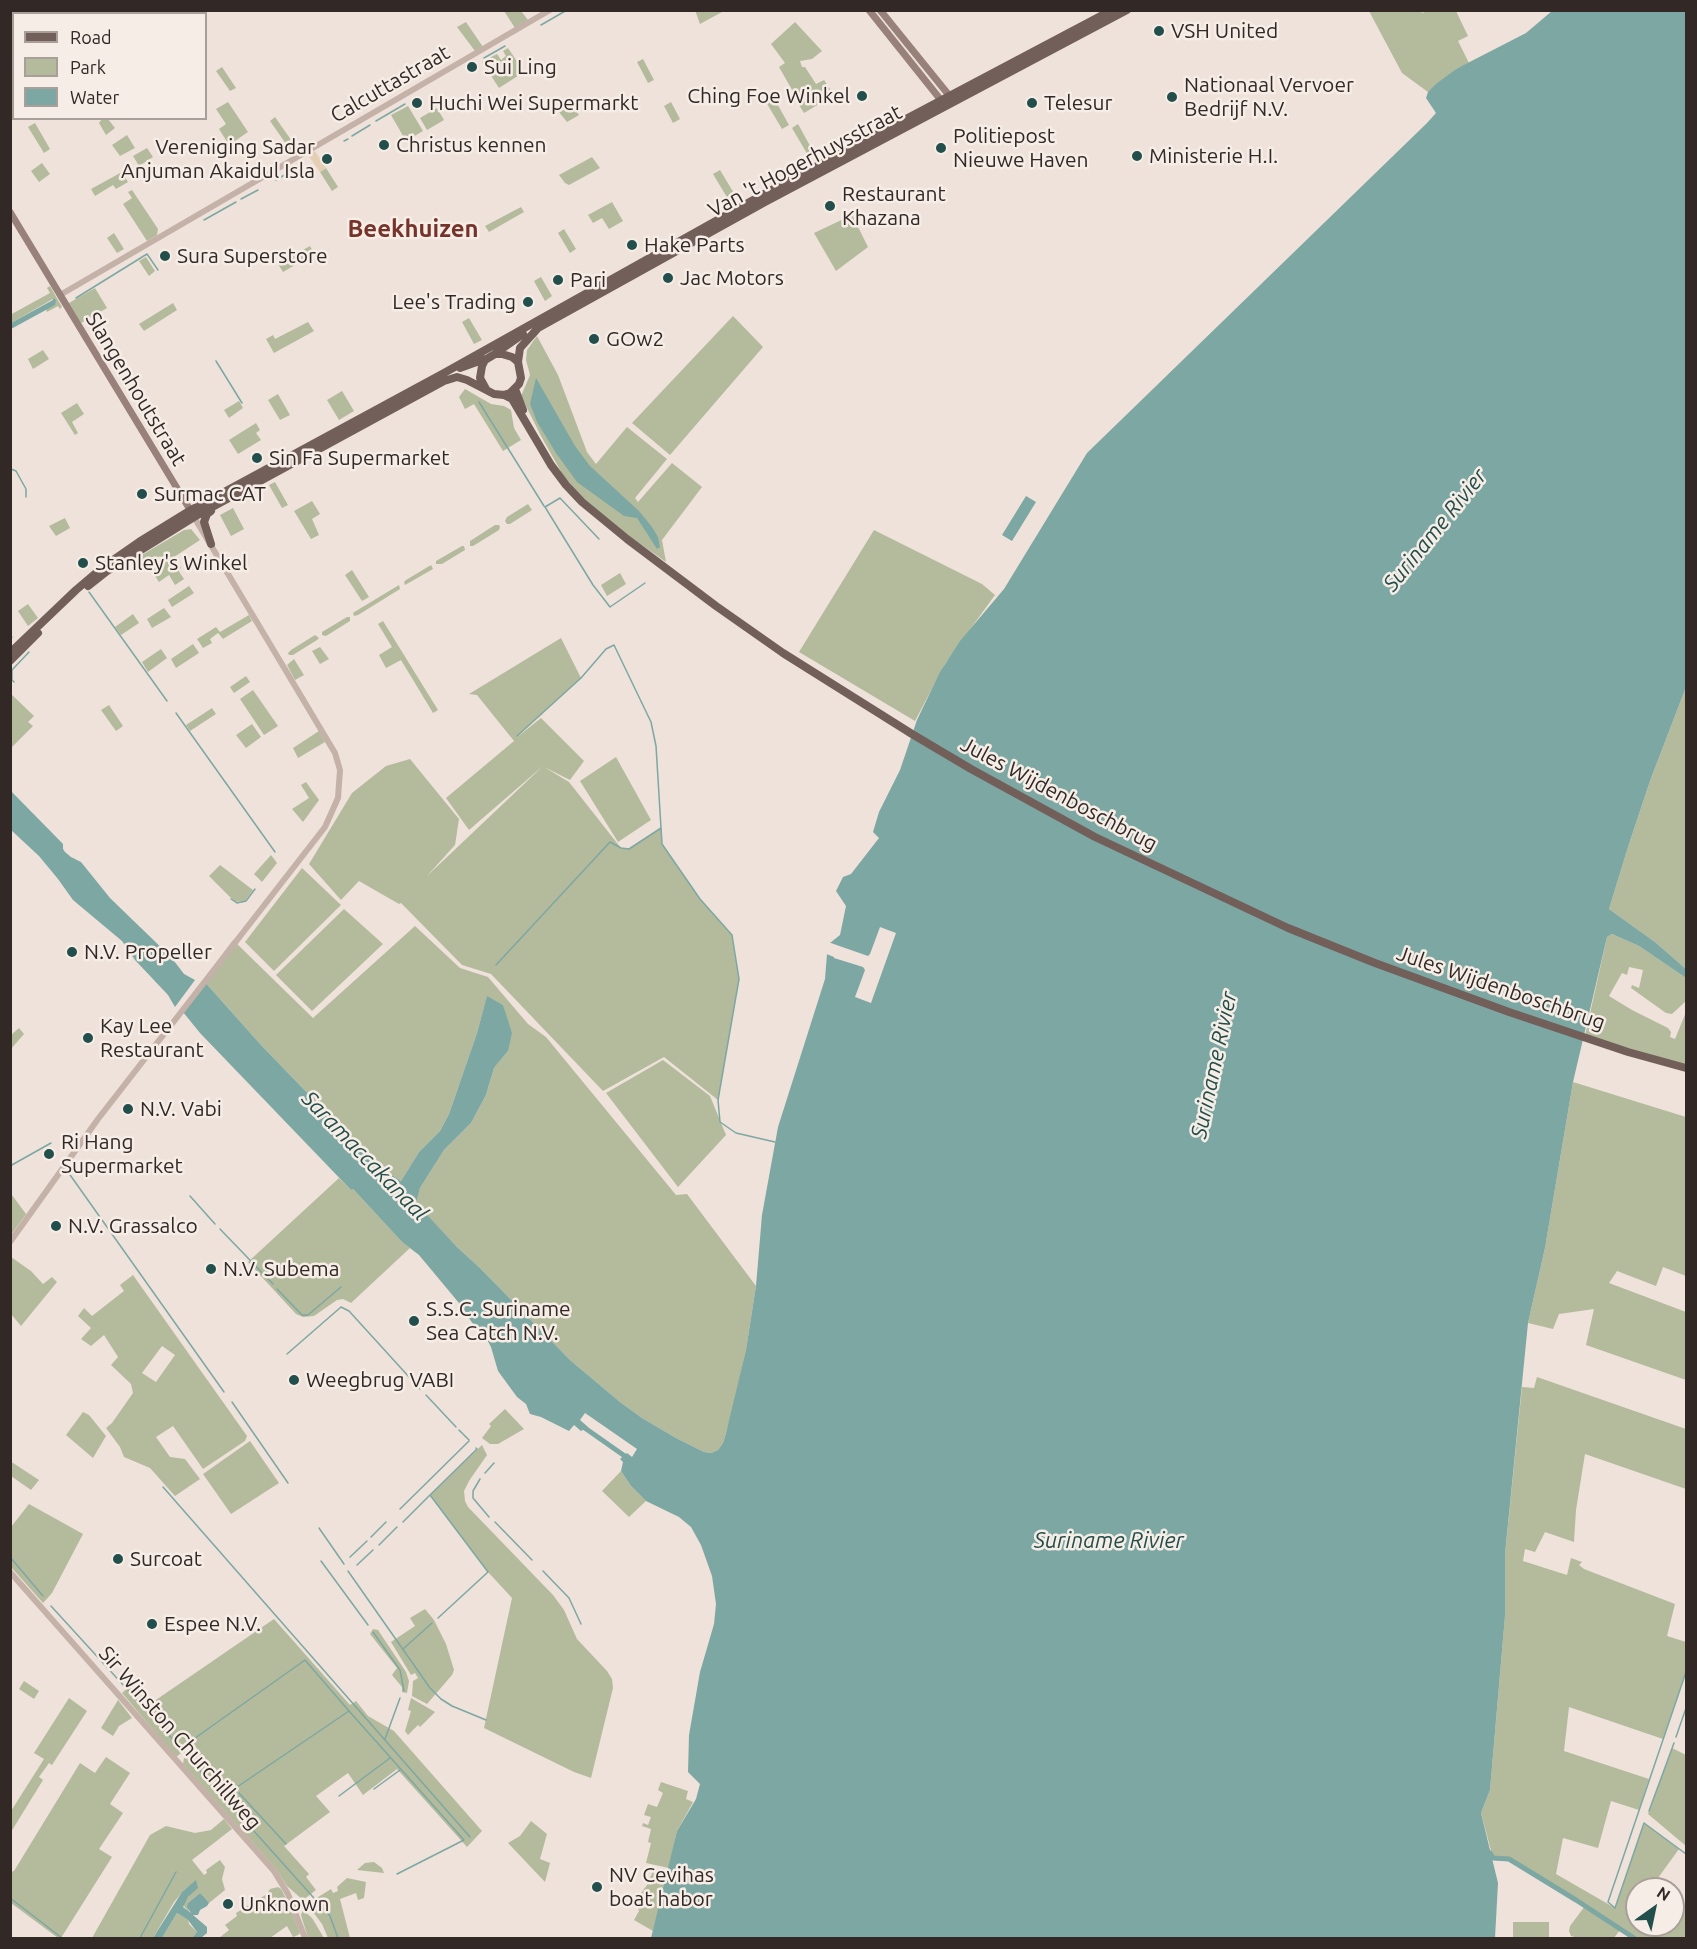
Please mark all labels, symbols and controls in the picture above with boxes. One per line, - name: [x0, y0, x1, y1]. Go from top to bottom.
- legend: [12, 12, 207, 120]
- place label: VSH United: [1171, 18, 1278, 44]
- marker: VSH United: [1152, 24, 1166, 38]
- text: Road: [70, 27, 112, 47]
- street label: Calcuttastraat: [326, 40, 454, 128]
- place label: Sui Ling: [484, 54, 557, 80]
- text: Park: [70, 57, 106, 77]
- marker: Sui Ling: [465, 60, 479, 74]
- place label: Nationaal Vervoer Bedrijf N.V.: [1184, 72, 1354, 122]
- place label: Ching Foe Winkel: [687, 83, 850, 109]
- text: Water: [70, 87, 119, 107]
- marker: Ching Foe Winkel: [855, 89, 869, 103]
- place label: Huchi Wei Supermarkt: [429, 90, 638, 116]
- place label: Telesur: [1044, 90, 1112, 116]
- marker: Nationaal Vervoer Bedrijf N.V.: [1165, 90, 1179, 104]
- marker: Huchi Wei Supermarkt: [410, 96, 424, 110]
- marker: Telesur: [1025, 96, 1039, 110]
- street label: Van 't Hogerhuysstraat: [704, 99, 906, 223]
- place label: Politiepost Nieuwe Haven: [953, 123, 1089, 173]
- place label: Christus kennen: [396, 132, 547, 158]
- place label: Vereniging Sadar Anjuman Akaidul Isla: [121, 134, 315, 184]
- marker: Christus kennen: [377, 138, 391, 152]
- marker: Politiepost Nieuwe Haven: [934, 141, 948, 155]
- place label: Ministerie H.I.: [1149, 143, 1278, 169]
- marker: Ministerie H.I.: [1130, 149, 1144, 163]
- marker: Vereniging Sadar Anjuman Akaidul Isla: [320, 152, 334, 166]
- place label: Restaurant Khazana: [842, 181, 946, 231]
- marker: Restaurant Khazana: [823, 199, 837, 213]
- district label: Beekhuizen: [347, 215, 479, 243]
- place label: Hake Parts: [644, 232, 745, 258]
- marker: Hake Parts: [625, 238, 639, 252]
- place label: Sura Superstore: [177, 243, 328, 269]
- marker: Sura Superstore: [158, 249, 172, 263]
- place label: Jac Motors: [680, 265, 784, 291]
- place label: Pari: [570, 267, 606, 293]
- marker: Jac Motors: [661, 271, 675, 285]
- marker: Pari: [551, 273, 565, 287]
- place label: Lee's Trading: [392, 289, 516, 315]
- marker: Lee's Trading: [521, 295, 535, 309]
- street label: Slangenhoutstraat: [80, 308, 192, 470]
- place label: GOw2: [606, 326, 664, 352]
- marker: GOw2: [587, 332, 601, 346]
- place label: Sin Fa Supermarket: [269, 445, 450, 471]
- marker: Sin Fa Supermarket: [250, 451, 264, 465]
- water label: Suriname Rivier: [1378, 463, 1492, 597]
- place label: Surmac CAT: [154, 481, 266, 507]
- marker: Surmac CAT: [135, 487, 149, 501]
- place label: Stanley's Winkel: [95, 550, 247, 576]
- marker: Stanley's Winkel: [76, 556, 90, 570]
- street label: Jules Wijdenboschbrug: [956, 731, 1162, 857]
- place label: N.V. Propeller: [84, 939, 212, 965]
- street label: Jules Wijdenboschbrug: [1393, 940, 1609, 1036]
- marker: N.V. Propeller: [65, 945, 79, 959]
- water label: Suriname Rivier: [1186, 989, 1242, 1141]
- place label: Kay Lee Restaurant: [100, 1013, 204, 1063]
- marker: Kay Lee Restaurant: [81, 1031, 95, 1045]
- water label: Saramaccakanaal: [296, 1086, 434, 1226]
- place label: N.V. Vabi: [140, 1096, 222, 1122]
- marker: N.V. Vabi: [121, 1102, 135, 1116]
- place label: Ri Hang Supermarket: [61, 1129, 183, 1179]
- marker: Ri Hang Supermarket: [42, 1147, 56, 1161]
- place label: N.V. Grassalco: [68, 1213, 198, 1239]
- marker: N.V. Grassalco: [49, 1219, 63, 1233]
- place label: N.V. Subema: [223, 1256, 339, 1282]
- marker: N.V. Subema: [204, 1262, 218, 1276]
- place label: S.S.C. Suriname Sea Catch N.V.: [426, 1296, 571, 1346]
- marker: S.S.C. Suriname Sea Catch N.V.: [407, 1314, 421, 1328]
- place label: Weegbrug VABI: [306, 1367, 454, 1393]
- marker: Weegbrug VABI: [287, 1373, 301, 1387]
- water label: Suriname Rivier: [1034, 1528, 1184, 1554]
- place label: Surcoat: [130, 1546, 202, 1572]
- marker: Surcoat: [111, 1552, 125, 1566]
- place label: Espee N.V.: [164, 1611, 261, 1637]
- marker: Espee N.V.: [145, 1617, 159, 1631]
- street label: Sir Winston Churchillweg: [93, 1641, 267, 1835]
- place label: NV Cevihas boat habor: [609, 1862, 714, 1912]
- north arrow: [1625, 1877, 1685, 1937]
- marker: NV Cevihas boat habor: [590, 1880, 604, 1894]
- text: N: [1654, 1883, 1674, 1904]
- place label: Unknown: [240, 1891, 329, 1917]
- marker: Unknown: [221, 1897, 235, 1911]

